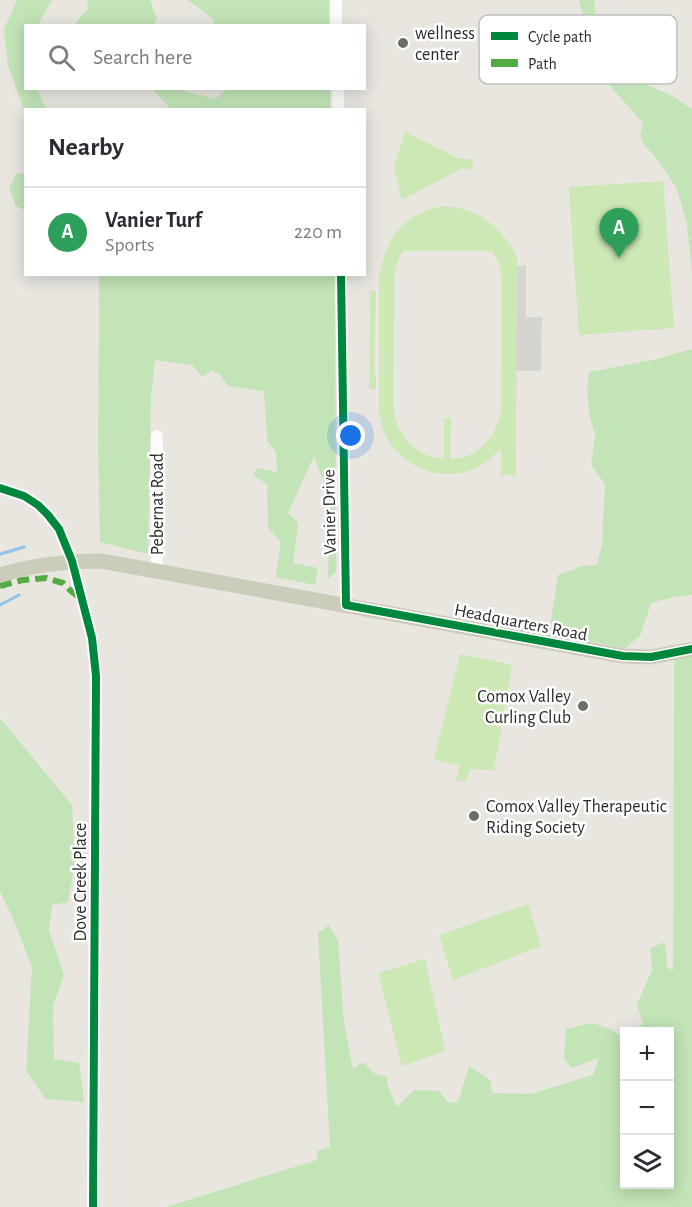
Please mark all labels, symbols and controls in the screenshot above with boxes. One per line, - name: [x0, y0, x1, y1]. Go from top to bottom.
- legend: [479, 15, 677, 84]
- search box: [24, 24, 366, 90]
- place label: wellness center: [415, 25, 475, 64]
- text: Cycle path: [528, 29, 592, 46]
- marker: wellness center: [396, 36, 410, 50]
- icon: search: [45, 41, 78, 74]
- text: Search here: [93, 46, 192, 68]
- text: Path: [528, 56, 557, 72]
- text: Nearby: [48, 134, 124, 160]
- pin: A: [600, 208, 638, 258]
- text: Vanier Turf: [105, 209, 202, 231]
- text: A: [62, 222, 74, 242]
- text: 220 m: [294, 222, 342, 242]
- text: Sports: [105, 235, 154, 255]
- your location: [336, 421, 365, 450]
- street label: Pebernat Road: [149, 453, 167, 555]
- street label: Vanier Drive: [320, 469, 340, 555]
- street label: Headquarters Road: [453, 601, 589, 645]
- place label: Comox Valley Curling Club: [477, 688, 571, 727]
- marker: Comox Valley Curling Club: [576, 699, 590, 713]
- place label: Comox Valley Therapeutic Riding Society: [486, 798, 667, 837]
- marker: Comox Valley Therapeutic Riding Society: [467, 809, 481, 823]
- street label: Dove Creek Place: [72, 823, 90, 941]
- map controls: [620, 1027, 674, 1189]
- button: +: [620, 1027, 674, 1081]
- button: −: [620, 1081, 674, 1135]
- button: layers: [620, 1135, 674, 1189]

